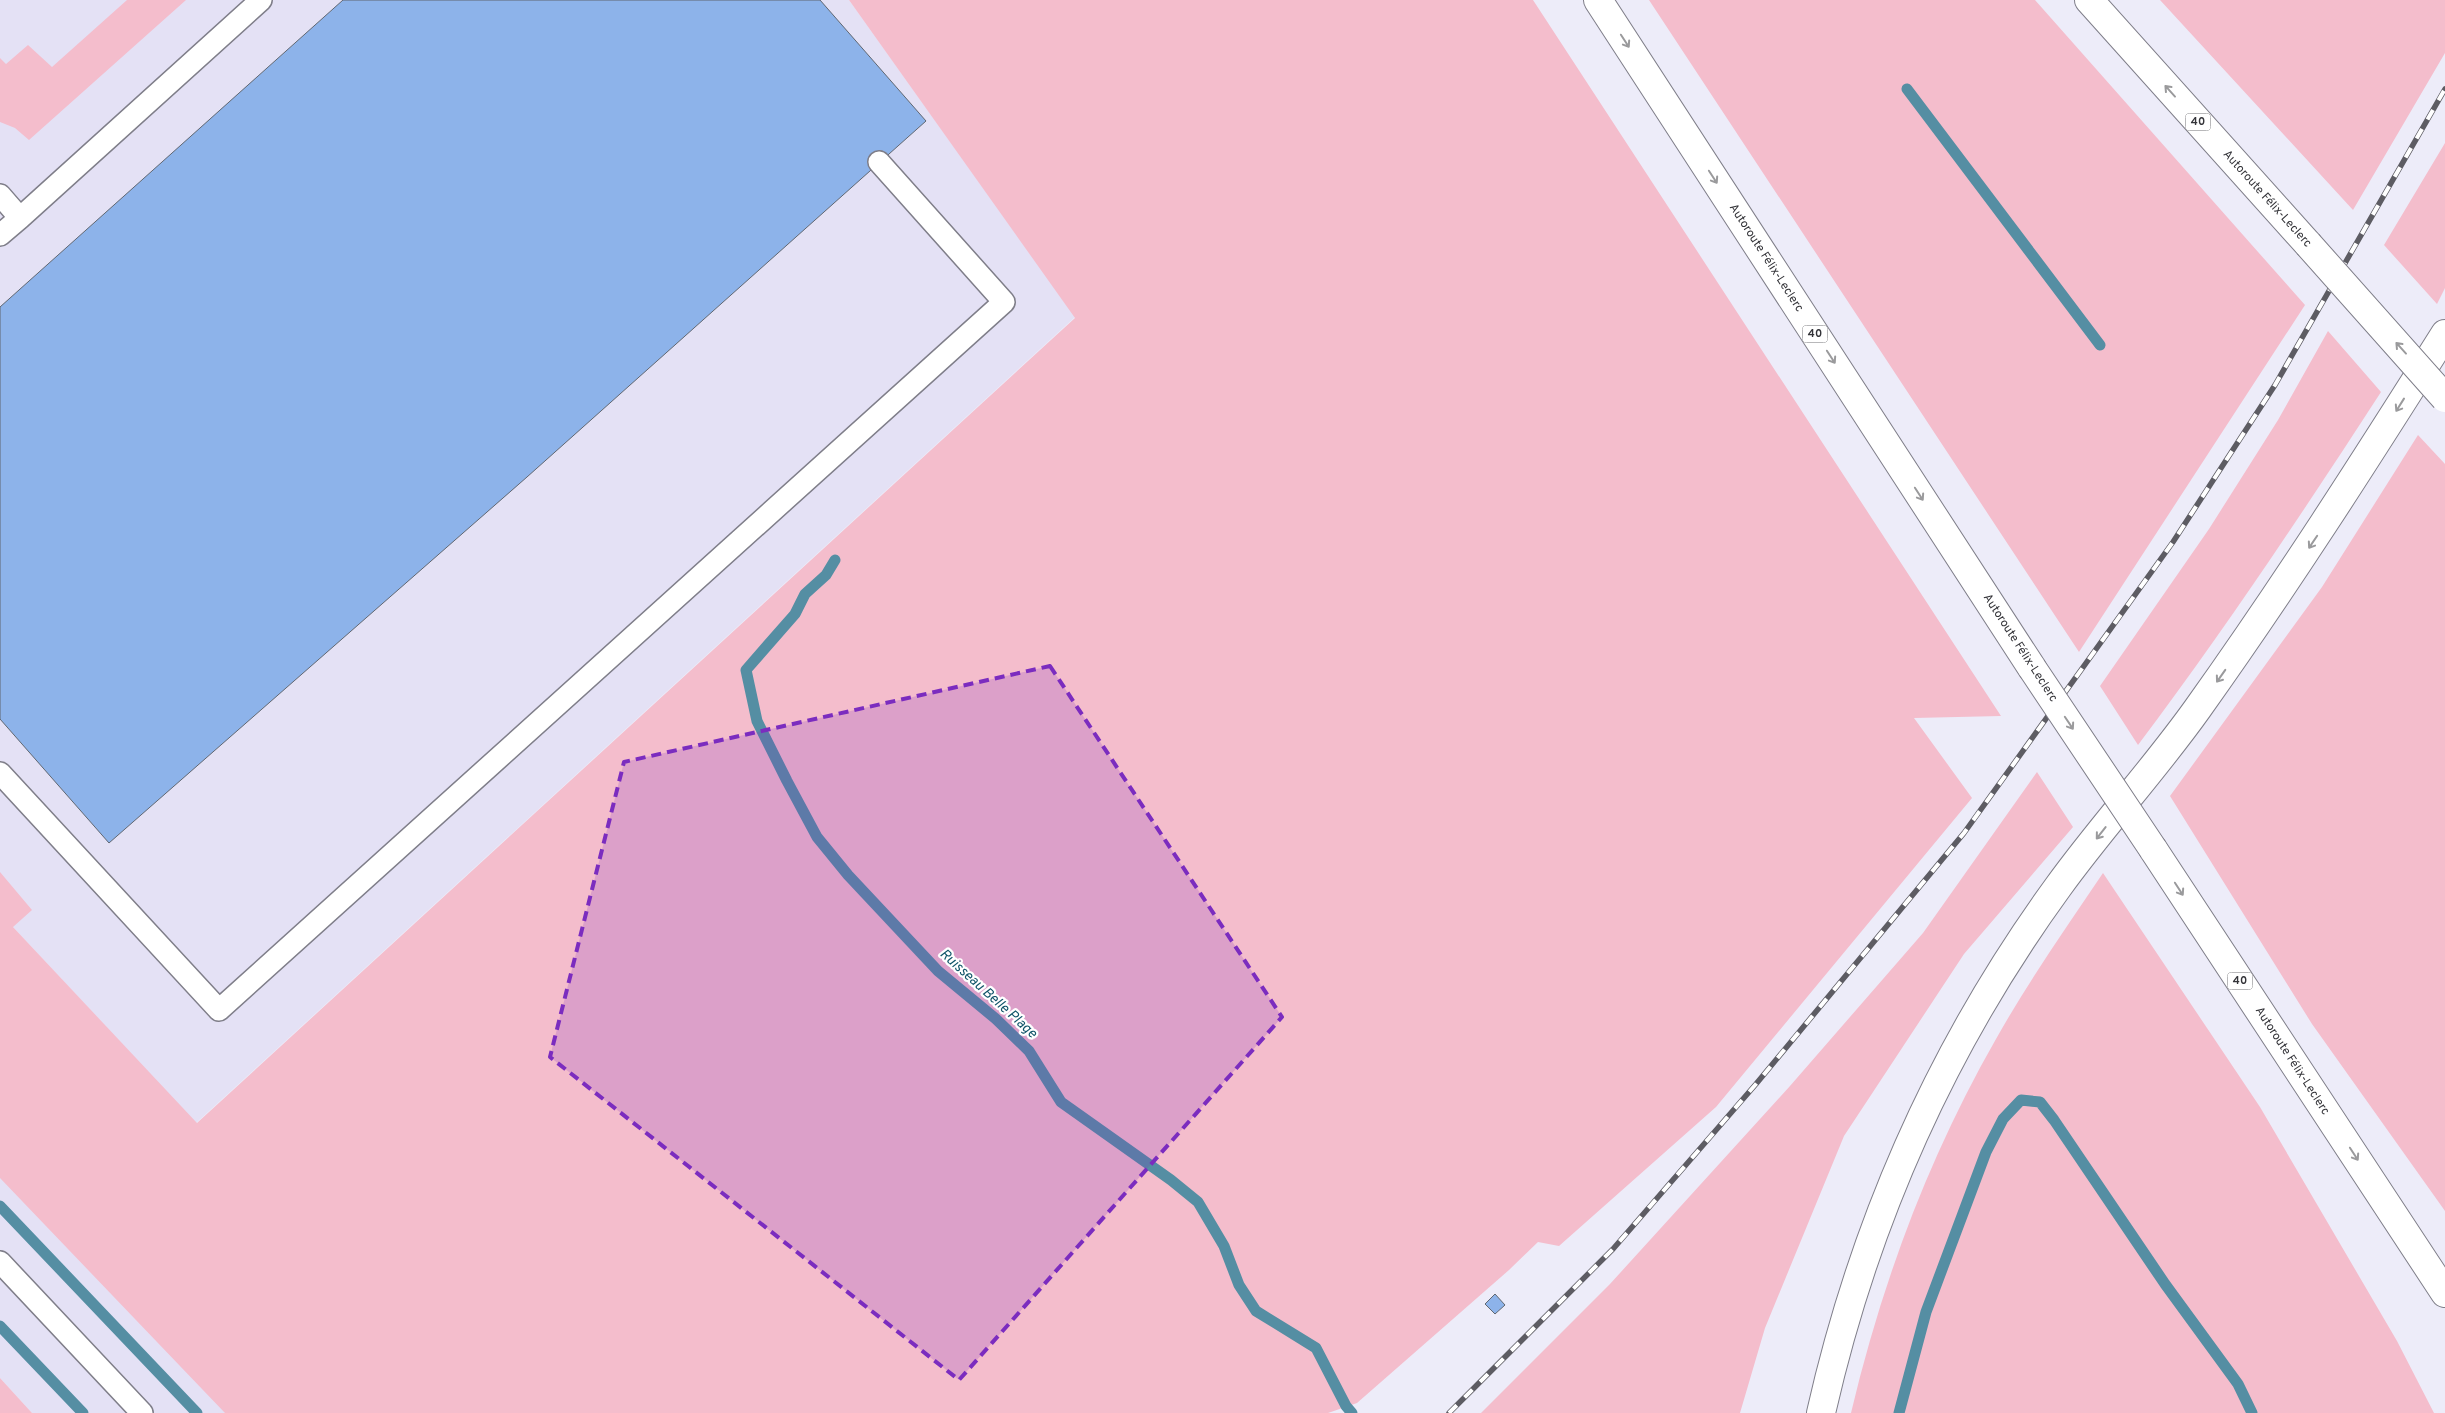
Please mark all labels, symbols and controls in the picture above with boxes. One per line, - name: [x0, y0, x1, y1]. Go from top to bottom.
- one-way arrow: [1620, 34, 1630, 48]
- one-way arrow: [2164, 84, 2176, 97]
- road number: 40: [2186, 114, 2210, 130]
- street label: Autoroute Félix-Leclerc: [2219, 147, 2315, 251]
- one-way arrow: [1708, 170, 1719, 184]
- street label: Autoroute Félix-Leclerc: [1725, 201, 1807, 315]
- road number: 40: [1802, 326, 1828, 342]
- one-way arrow: [2395, 342, 2407, 355]
- one-way arrow: [1826, 350, 1836, 364]
- one-way arrow: [2395, 398, 2406, 412]
- one-way arrow: [1914, 486, 1924, 500]
- one-way arrow: [2308, 535, 2318, 549]
- street label: Autoroute Félix-Leclerc: [1979, 591, 2061, 705]
- one-way arrow: [2216, 669, 2226, 683]
- one-way arrow: [2064, 716, 2074, 730]
- one-way arrow: [2095, 826, 2106, 839]
- one-way arrow: [2175, 882, 2185, 896]
- water label: Ruisseau Belle Plage: [936, 946, 1041, 1043]
- road number: 40: [2228, 972, 2252, 989]
- street label: Autoroute Félix-Leclerc: [2251, 1004, 2333, 1118]
- one-way arrow: [2349, 1147, 2359, 1161]

